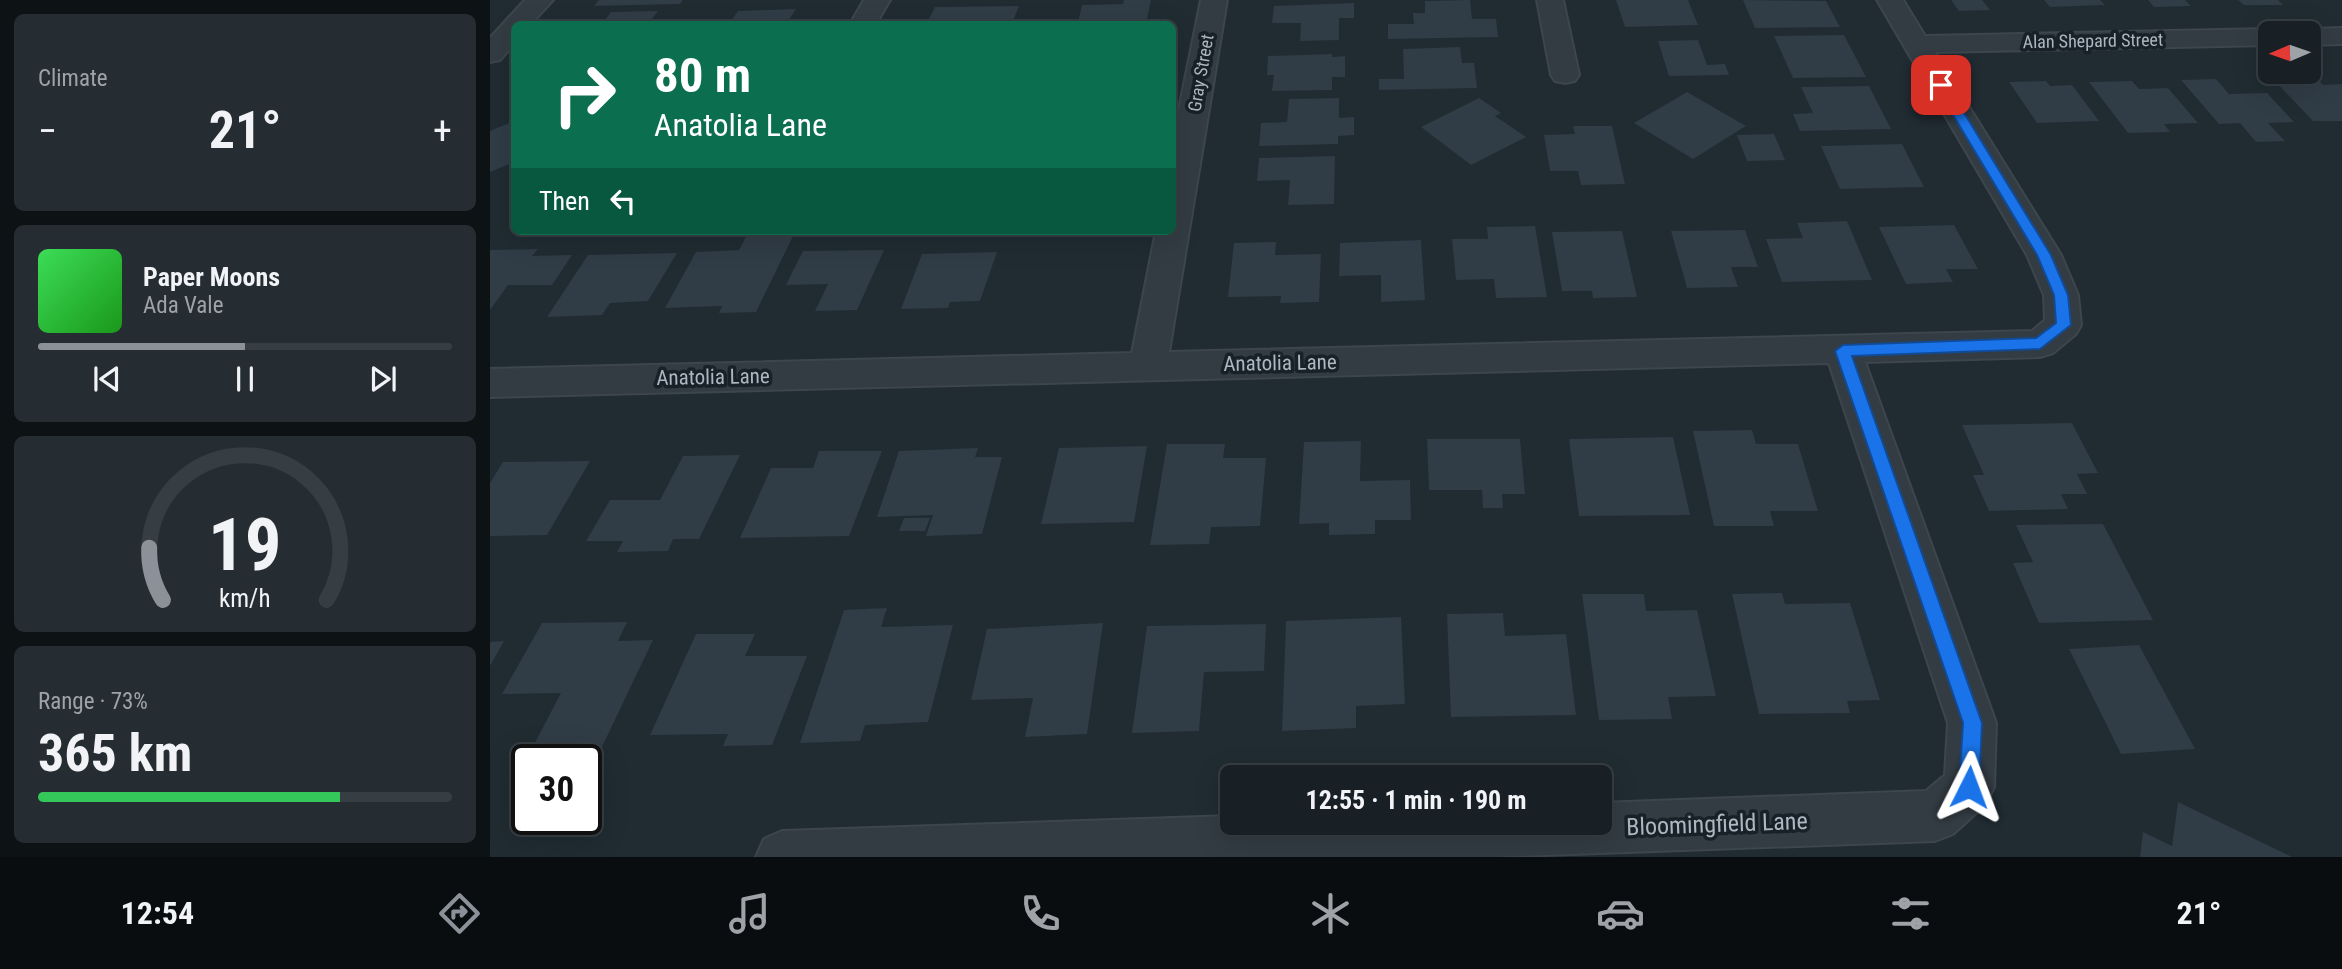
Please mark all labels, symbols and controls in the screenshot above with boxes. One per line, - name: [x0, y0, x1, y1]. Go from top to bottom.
- north arrow: [2258, 21, 2320, 84]
- map controls: [2258, 21, 2321, 84]
- street label: Alan Shepard Street: [2023, 29, 2163, 52]
- street label: Gray Street: [1183, 33, 1218, 113]
- text: 80 m: [654, 47, 751, 104]
- icon: right: [539, 49, 630, 140]
- pin: [1911, 55, 1971, 115]
- text: Climate: [38, 65, 108, 92]
- icon: arrive: [1922, 66, 1960, 104]
- text: 21°: [209, 100, 281, 161]
- text: Anatolia Lane: [654, 106, 827, 144]
- text: −: [38, 109, 57, 153]
- text: +: [433, 109, 452, 153]
- icon: left: [604, 182, 642, 220]
- text: Then: [539, 186, 590, 216]
- text: Paper Moons: [143, 262, 280, 292]
- text: Ada Vale: [143, 292, 223, 319]
- street label: Anatolia Lane: [1223, 350, 1337, 376]
- icon: previous: [88, 360, 126, 398]
- icon: pause: [226, 360, 264, 398]
- icon: next: [364, 360, 402, 398]
- street label: Anatolia Lane: [656, 364, 770, 390]
- text: 19: [208, 502, 282, 588]
- text: km/h: [219, 584, 271, 613]
- text: Range · 73%: [38, 688, 148, 715]
- text: 365 km: [38, 723, 192, 784]
- speed limit sign: 30: [511, 744, 602, 835]
- position arrow: [1932, 750, 2006, 824]
- text: 12:55 · 1 min · 190 m: [1306, 785, 1526, 815]
- street label: Bloomingfield Lane: [1626, 807, 1808, 841]
- icon: directions: [435, 889, 484, 938]
- icon: music: [725, 889, 774, 938]
- icon: phone: [1016, 889, 1065, 938]
- icon: climate: [1306, 889, 1355, 938]
- icon: car: [1596, 889, 1645, 938]
- icon: filters: [1886, 889, 1935, 938]
- text: 12:54: [121, 894, 194, 932]
- text: 21°: [2177, 894, 2221, 932]

